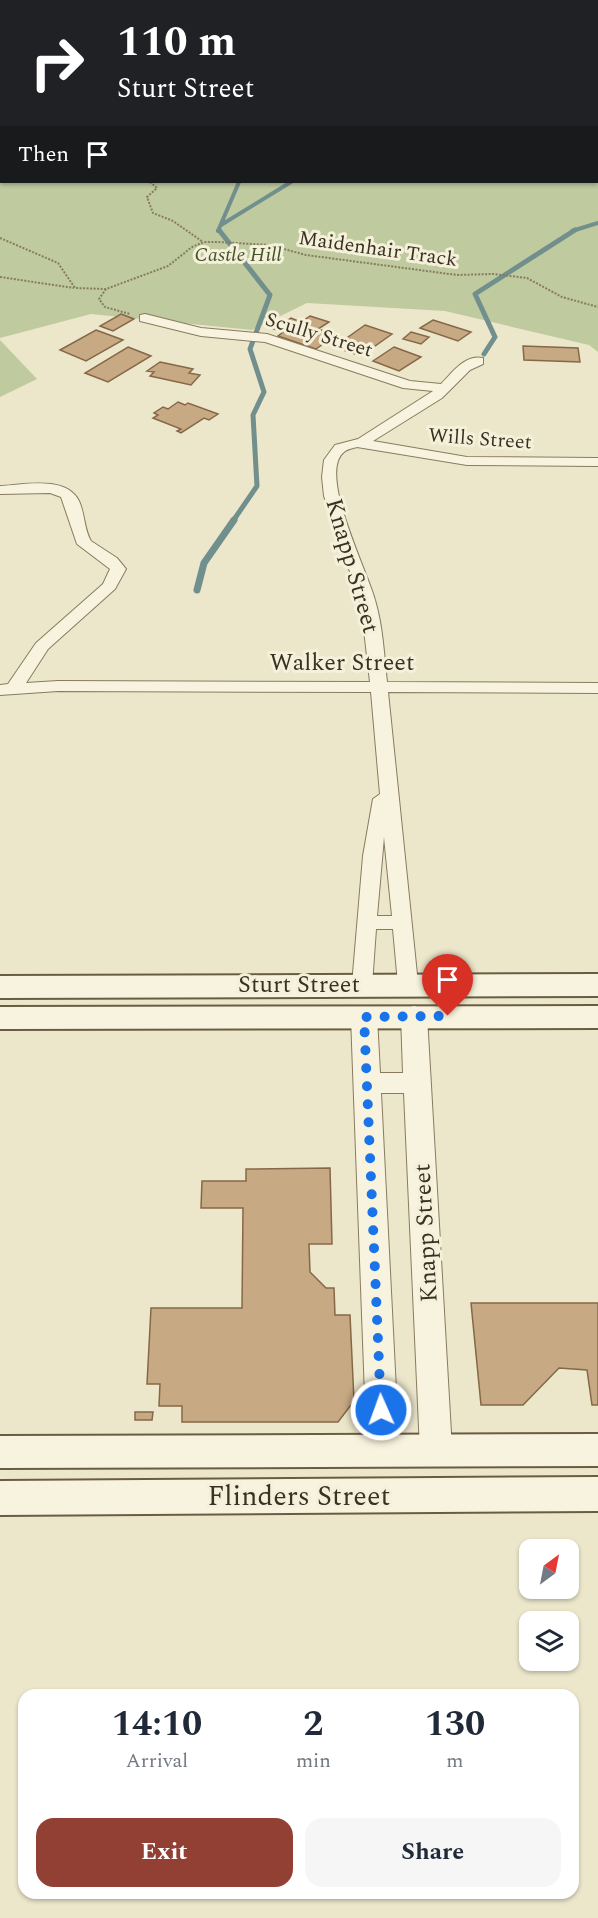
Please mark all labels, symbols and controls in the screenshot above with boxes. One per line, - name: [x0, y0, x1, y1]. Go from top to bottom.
- text: 110 m: [117, 11, 236, 74]
- icon: right: [18, 24, 96, 102]
- text: Sturt Street: [117, 68, 254, 110]
- text: Then: [18, 138, 69, 171]
- icon: arrive: [81, 138, 114, 171]
- street label: Maidenhair Track: [297, 223, 459, 275]
- park label: Castle Hill: [194, 240, 282, 270]
- street label: Scully Street: [262, 304, 376, 366]
- street label: Wills Street: [427, 420, 533, 458]
- street label: Knapp Street: [316, 494, 388, 638]
- street label: Walker Street: [270, 645, 414, 681]
- pin: [422, 954, 473, 1016]
- icon: arrive: [431, 963, 464, 996]
- street label: Sturt Street: [238, 967, 360, 1003]
- street label: Knapp Street: [404, 1163, 448, 1303]
- position arrow: [349, 1378, 413, 1442]
- street label: Flinders Street: [208, 1475, 390, 1518]
- north arrow: [519, 1539, 579, 1599]
- map controls: [519, 1539, 579, 1671]
- button: layers: [519, 1611, 579, 1671]
- text: 14:10: [112, 1697, 202, 1752]
- text: 2: [303, 1697, 324, 1752]
- text: 130: [425, 1697, 485, 1752]
- text: Arrival: [126, 1746, 188, 1776]
- text: min: [296, 1746, 331, 1776]
- text: m: [446, 1746, 464, 1776]
- button: Exit: [36, 1818, 293, 1887]
- button: Share: [305, 1818, 561, 1887]

